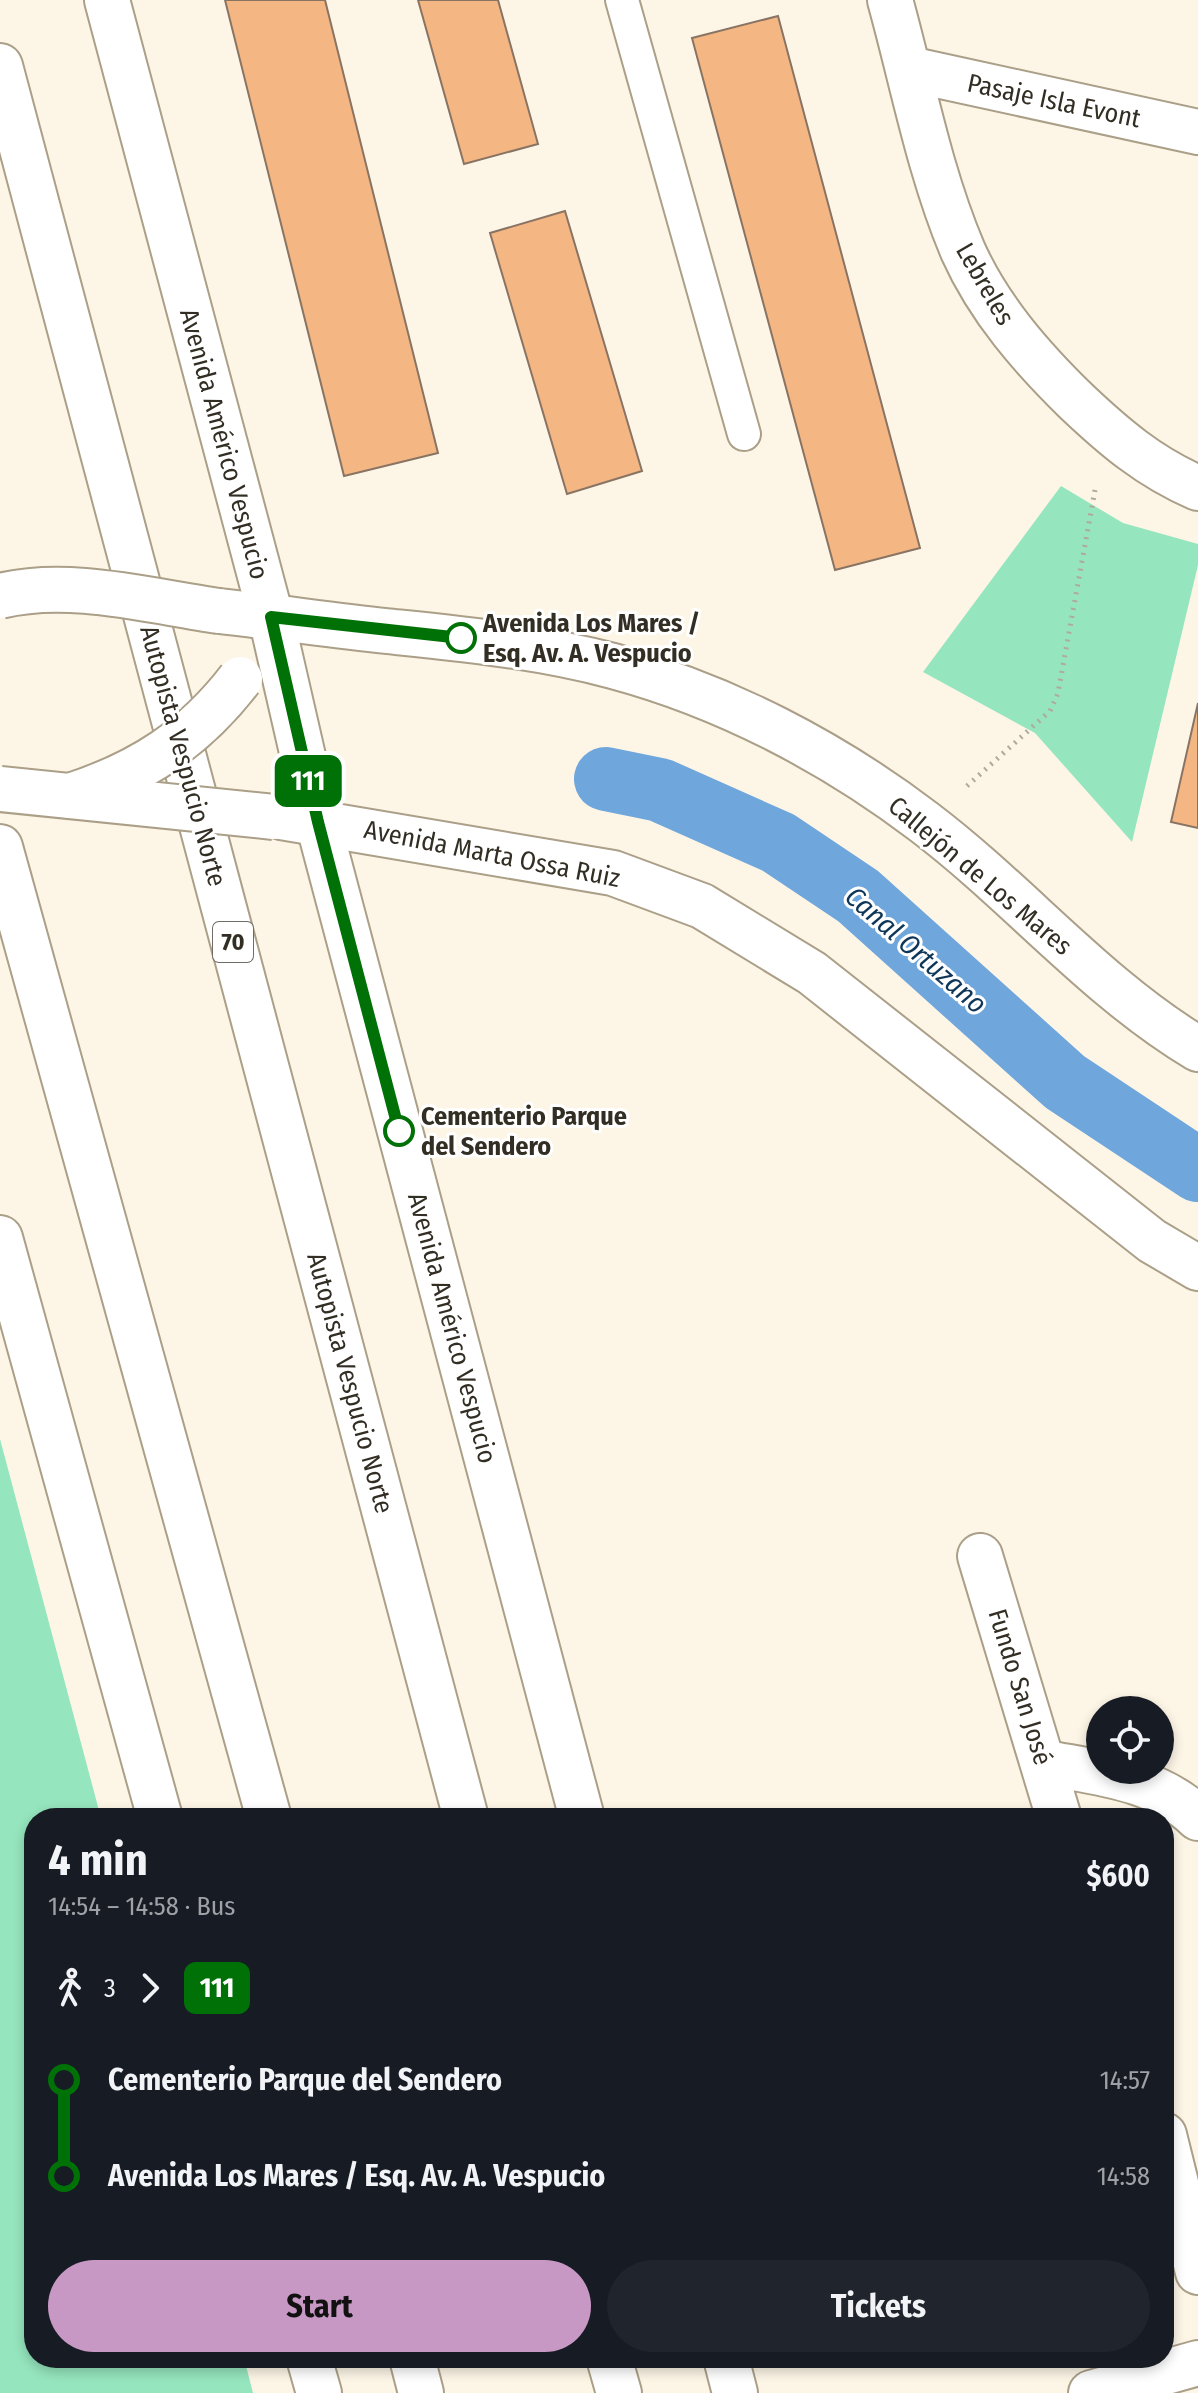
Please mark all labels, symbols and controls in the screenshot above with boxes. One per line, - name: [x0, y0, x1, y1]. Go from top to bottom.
- street label: Pasaje Isla Evont: [965, 68, 1144, 135]
- street label: Lebreles: [949, 237, 1021, 331]
- street label: Avenida Américo Vespucio: [173, 305, 275, 583]
- place label: Avenida Los Mares / Esq. Av. A. Vespucio: [482, 608, 700, 669]
- street label: Autopista Vespucio Norte: [133, 622, 233, 890]
- marker: Avenida Los Mares / Esq. Av. A. Vespucio: [446, 623, 476, 653]
- line badge: 111: [262, 755, 354, 807]
- text: 111: [291, 764, 325, 797]
- street label: Callejón de Los Mares: [882, 790, 1078, 962]
- street label: Avenida Marta Ossa Ruiz: [361, 814, 623, 894]
- water label: Canal Ortuzano: [839, 880, 993, 1020]
- road number: 70: [213, 922, 253, 962]
- place label: Cementerio Parque del Sendero: [421, 1101, 627, 1162]
- marker: Cementerio Parque del Sendero: [384, 1116, 414, 1146]
- street label: Avenida Américo Vespucio: [401, 1189, 503, 1467]
- street label: Autopista Vespucio Norte: [300, 1249, 400, 1517]
- street label: Fundo San José: [982, 1605, 1058, 1769]
- map controls: [1086, 1696, 1174, 1784]
- button: locate: [1086, 1696, 1174, 1784]
- text: 4 min: [48, 1834, 148, 1887]
- text: $600: [1087, 1858, 1150, 1894]
- text: 14:54 – 14:58 · Bus: [48, 1891, 235, 1922]
- icon: walk: [48, 1966, 92, 2010]
- icon: forward: [128, 1966, 172, 2010]
- text: 111: [200, 1971, 234, 2004]
- text: 3: [104, 1973, 116, 2004]
- text: Cementerio Parque del Sendero: [108, 2062, 502, 2098]
- text: 14:57: [1100, 2065, 1150, 2096]
- text: Avenida Los Mares / Esq. Av. A. Vespucio: [108, 2158, 605, 2194]
- text: 14:58: [1097, 2161, 1150, 2192]
- button: Start: [48, 2260, 591, 2352]
- button: Tickets: [607, 2260, 1150, 2352]

